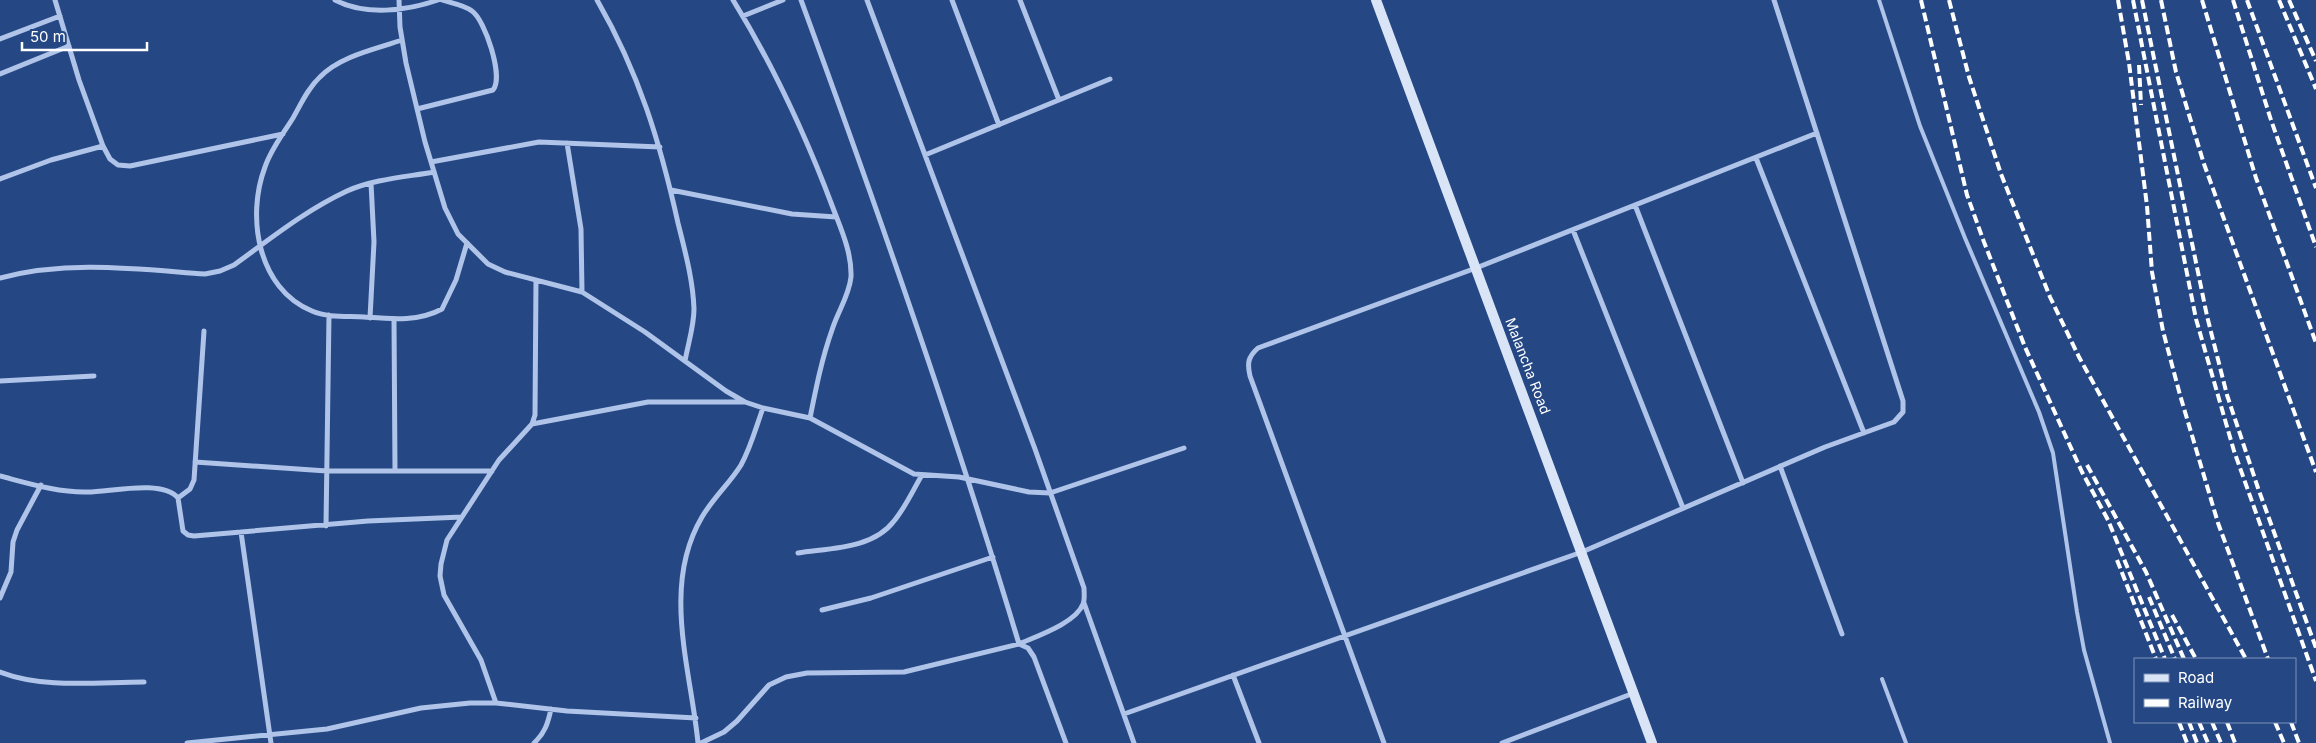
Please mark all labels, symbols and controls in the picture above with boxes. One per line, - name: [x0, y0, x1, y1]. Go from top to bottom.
- scale bar: [22, 20, 148, 52]
- text: 50 m: [30, 27, 66, 46]
- street label: Malancha Road: [1502, 315, 1555, 416]
- legend: [2134, 658, 2296, 723]
- text: Road: [2178, 668, 2214, 687]
- text: Railway: [2178, 693, 2233, 712]

